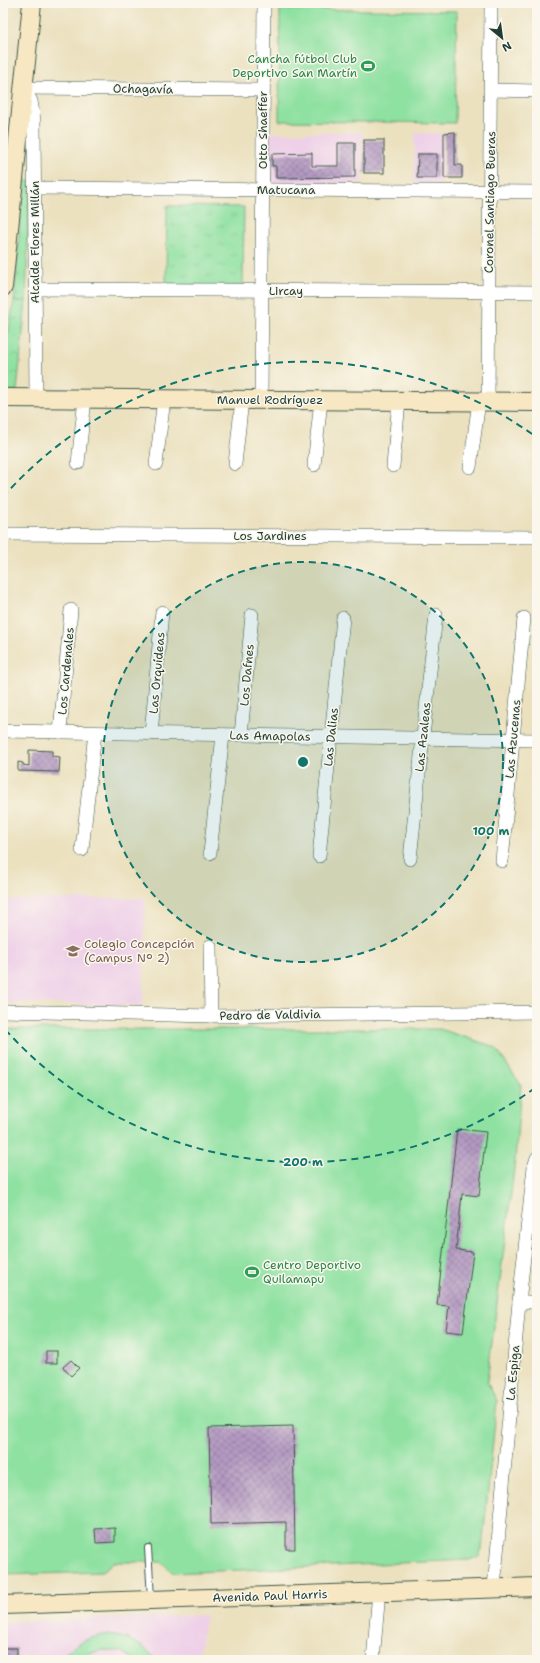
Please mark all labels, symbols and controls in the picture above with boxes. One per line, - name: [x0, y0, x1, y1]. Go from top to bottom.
- north arrow: [482, 18, 522, 58]
- text: N: [499, 38, 514, 55]
- place label: Cancha fútbol Club Deportivo San Martín: [232, 51, 357, 81]
- sports icon: Cancha fútbol Club Deportivo San Martín: [360, 58, 376, 74]
- street label: Ochagavía: [113, 80, 174, 98]
- street label: Otto Shaeffer: [255, 90, 271, 169]
- street label: Coronel Santiago Bueras: [481, 131, 499, 273]
- street label: Alcalde Flores Millán: [27, 181, 43, 303]
- street label: Matucana: [257, 182, 316, 198]
- street label: Lircay: [269, 283, 303, 299]
- street label: Manuel Rodríguez: [217, 392, 323, 408]
- street label: Los Jardines: [233, 528, 307, 544]
- street label: Los Cardenales: [54, 626, 78, 716]
- street label: Las Orquídeas: [145, 631, 169, 715]
- street label: Los Dafnes: [236, 643, 258, 707]
- street label: Las Azucenas: [502, 699, 524, 779]
- street label: Las Azaleas: [411, 701, 435, 773]
- street label: Las Dalias: [320, 707, 342, 767]
- street label: Las Amapolas: [229, 727, 311, 745]
- centre of rings: [296, 755, 310, 769]
- text: 100 m: [473, 823, 510, 839]
- place label: Colegio Concepción (Campus N° 2): [84, 936, 195, 966]
- school or university icon: Colegio Concepción (Campus N° 2): [65, 943, 81, 959]
- street label: Pedro de Valdivia: [219, 1006, 321, 1024]
- text: 200 m: [283, 1154, 323, 1170]
- place label: Centro Deportivo Quilamapu: [263, 1257, 361, 1287]
- sports icon: Centro Deportivo Quilamapu: [244, 1264, 260, 1280]
- street label: La Espiga: [503, 1344, 523, 1401]
- street label: Avenida Paul Harris: [212, 1586, 328, 1606]

